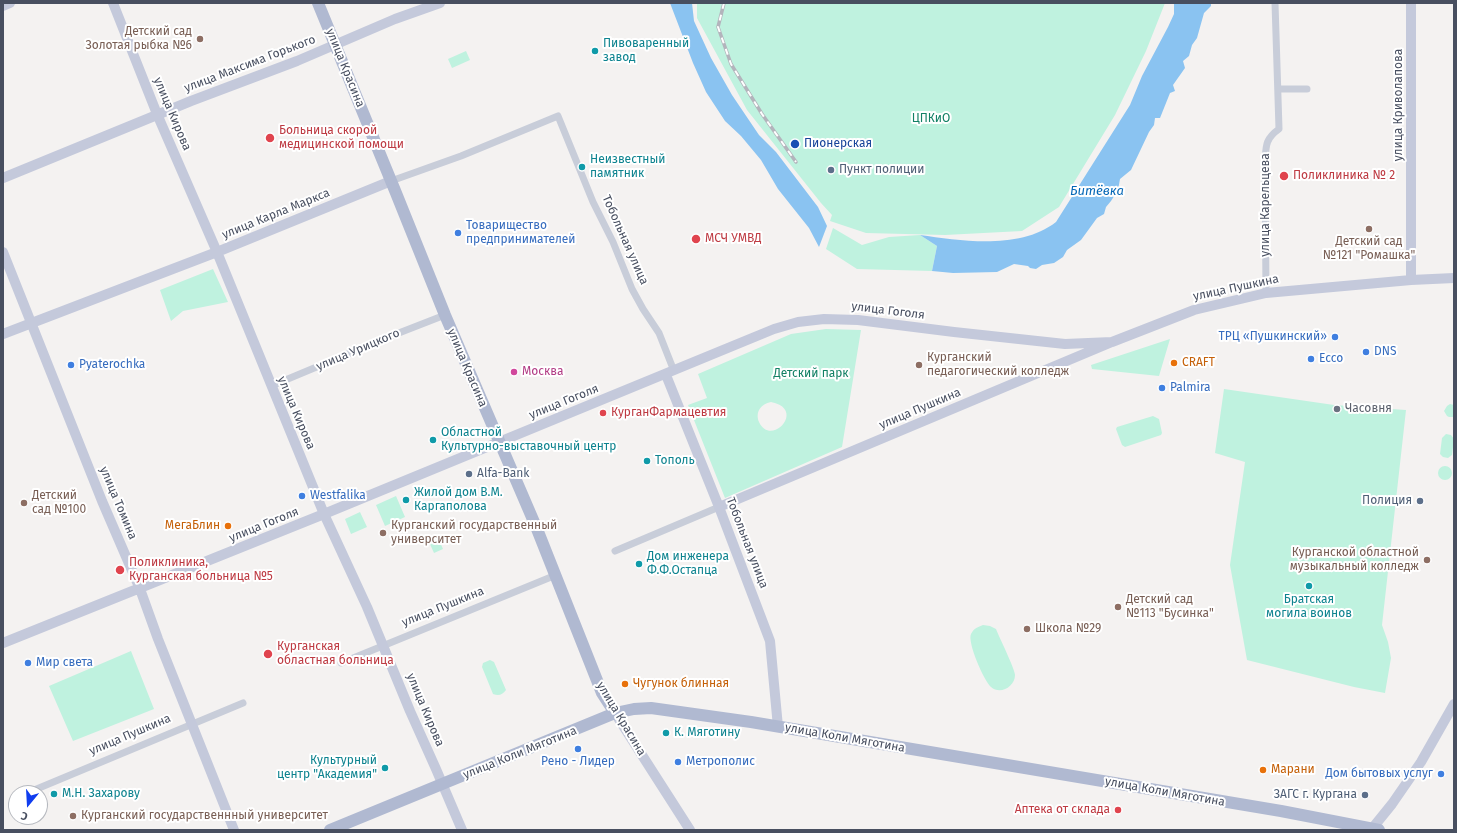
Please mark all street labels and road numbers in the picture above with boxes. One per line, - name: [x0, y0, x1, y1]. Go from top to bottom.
- street label: улица Красина: [323, 26, 367, 110]
- street label: улица Максима Горького: [182, 32, 318, 96]
- street label: улица Криволапова: [1392, 49, 1406, 161]
- street label: улица Кирова: [150, 75, 194, 153]
- street label: улица Карельцева: [1259, 153, 1273, 257]
- street label: улица Карла Маркса: [220, 186, 332, 242]
- street label: Тобольная улица: [599, 193, 651, 287]
- street label: улица Пушкина: [1192, 272, 1280, 304]
- street label: улица Гоголя: [851, 299, 925, 323]
- street label: улица Урицкого: [314, 326, 402, 374]
- street label: улица Красина: [444, 327, 490, 409]
- street label: улица Кирова: [274, 374, 318, 452]
- street label: улица Гоголя: [527, 382, 601, 422]
- street label: улица Пушкина: [877, 385, 963, 433]
- street label: улица Томина: [96, 464, 140, 542]
- street label: Тобольная улица: [723, 495, 771, 591]
- street label: улица Гоголя: [227, 505, 301, 545]
- street label: улица Пушкина: [400, 584, 486, 630]
- street label: улица Кирова: [403, 671, 447, 749]
- street label: улица Красина: [593, 679, 649, 759]
- street label: улица Пушкина: [87, 711, 173, 759]
- street label: улица Коли Мяготина: [784, 720, 906, 756]
- street label: улица Коли Мяготина: [461, 724, 579, 782]
- street label: улица Коли Мяготина: [1104, 774, 1226, 810]

